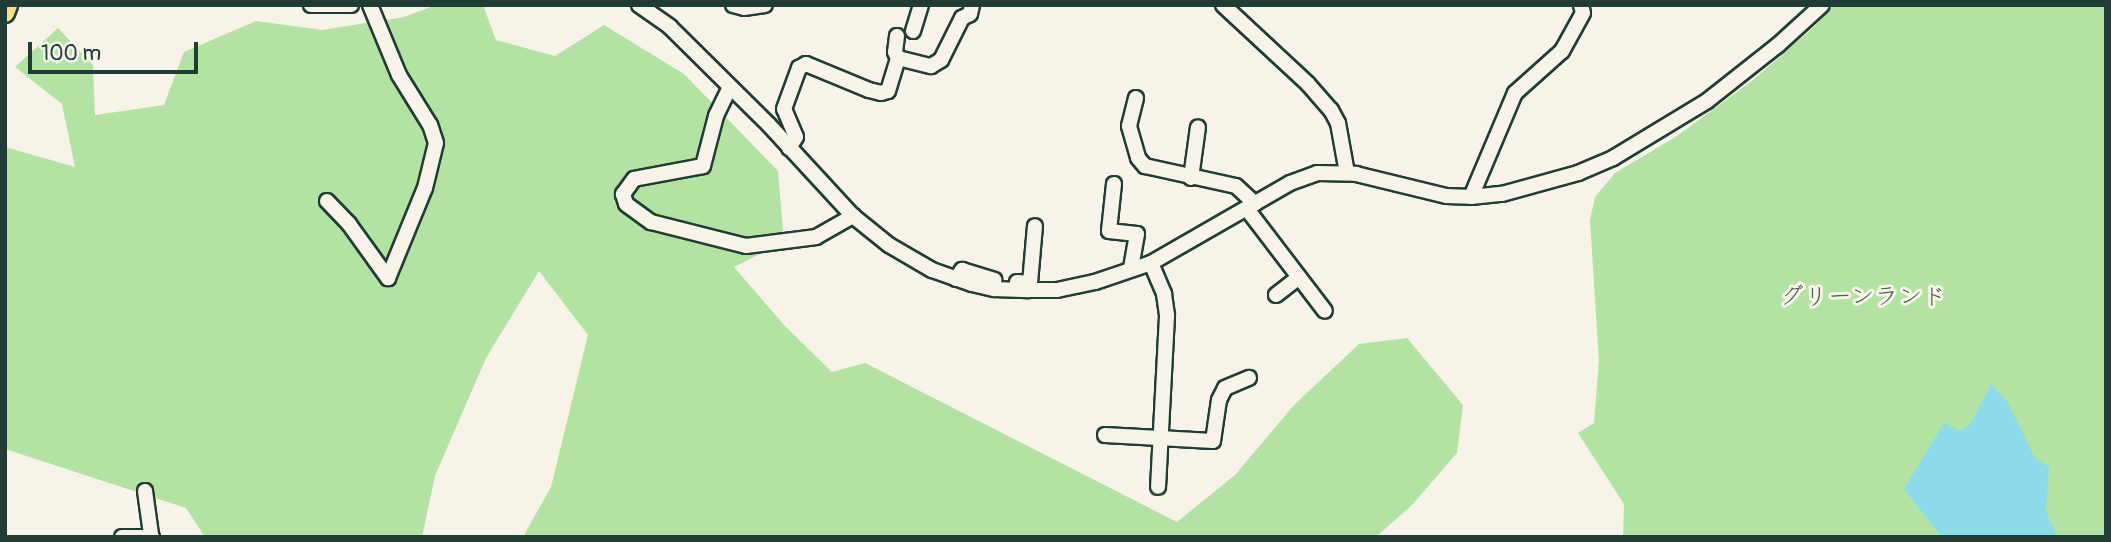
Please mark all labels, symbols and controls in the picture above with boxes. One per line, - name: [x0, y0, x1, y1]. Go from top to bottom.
- scale bar: [32, 28, 201, 72]
- text: 100 m: [41, 40, 101, 67]
- park label: グリーンランド: [1779, 283, 1947, 311]

